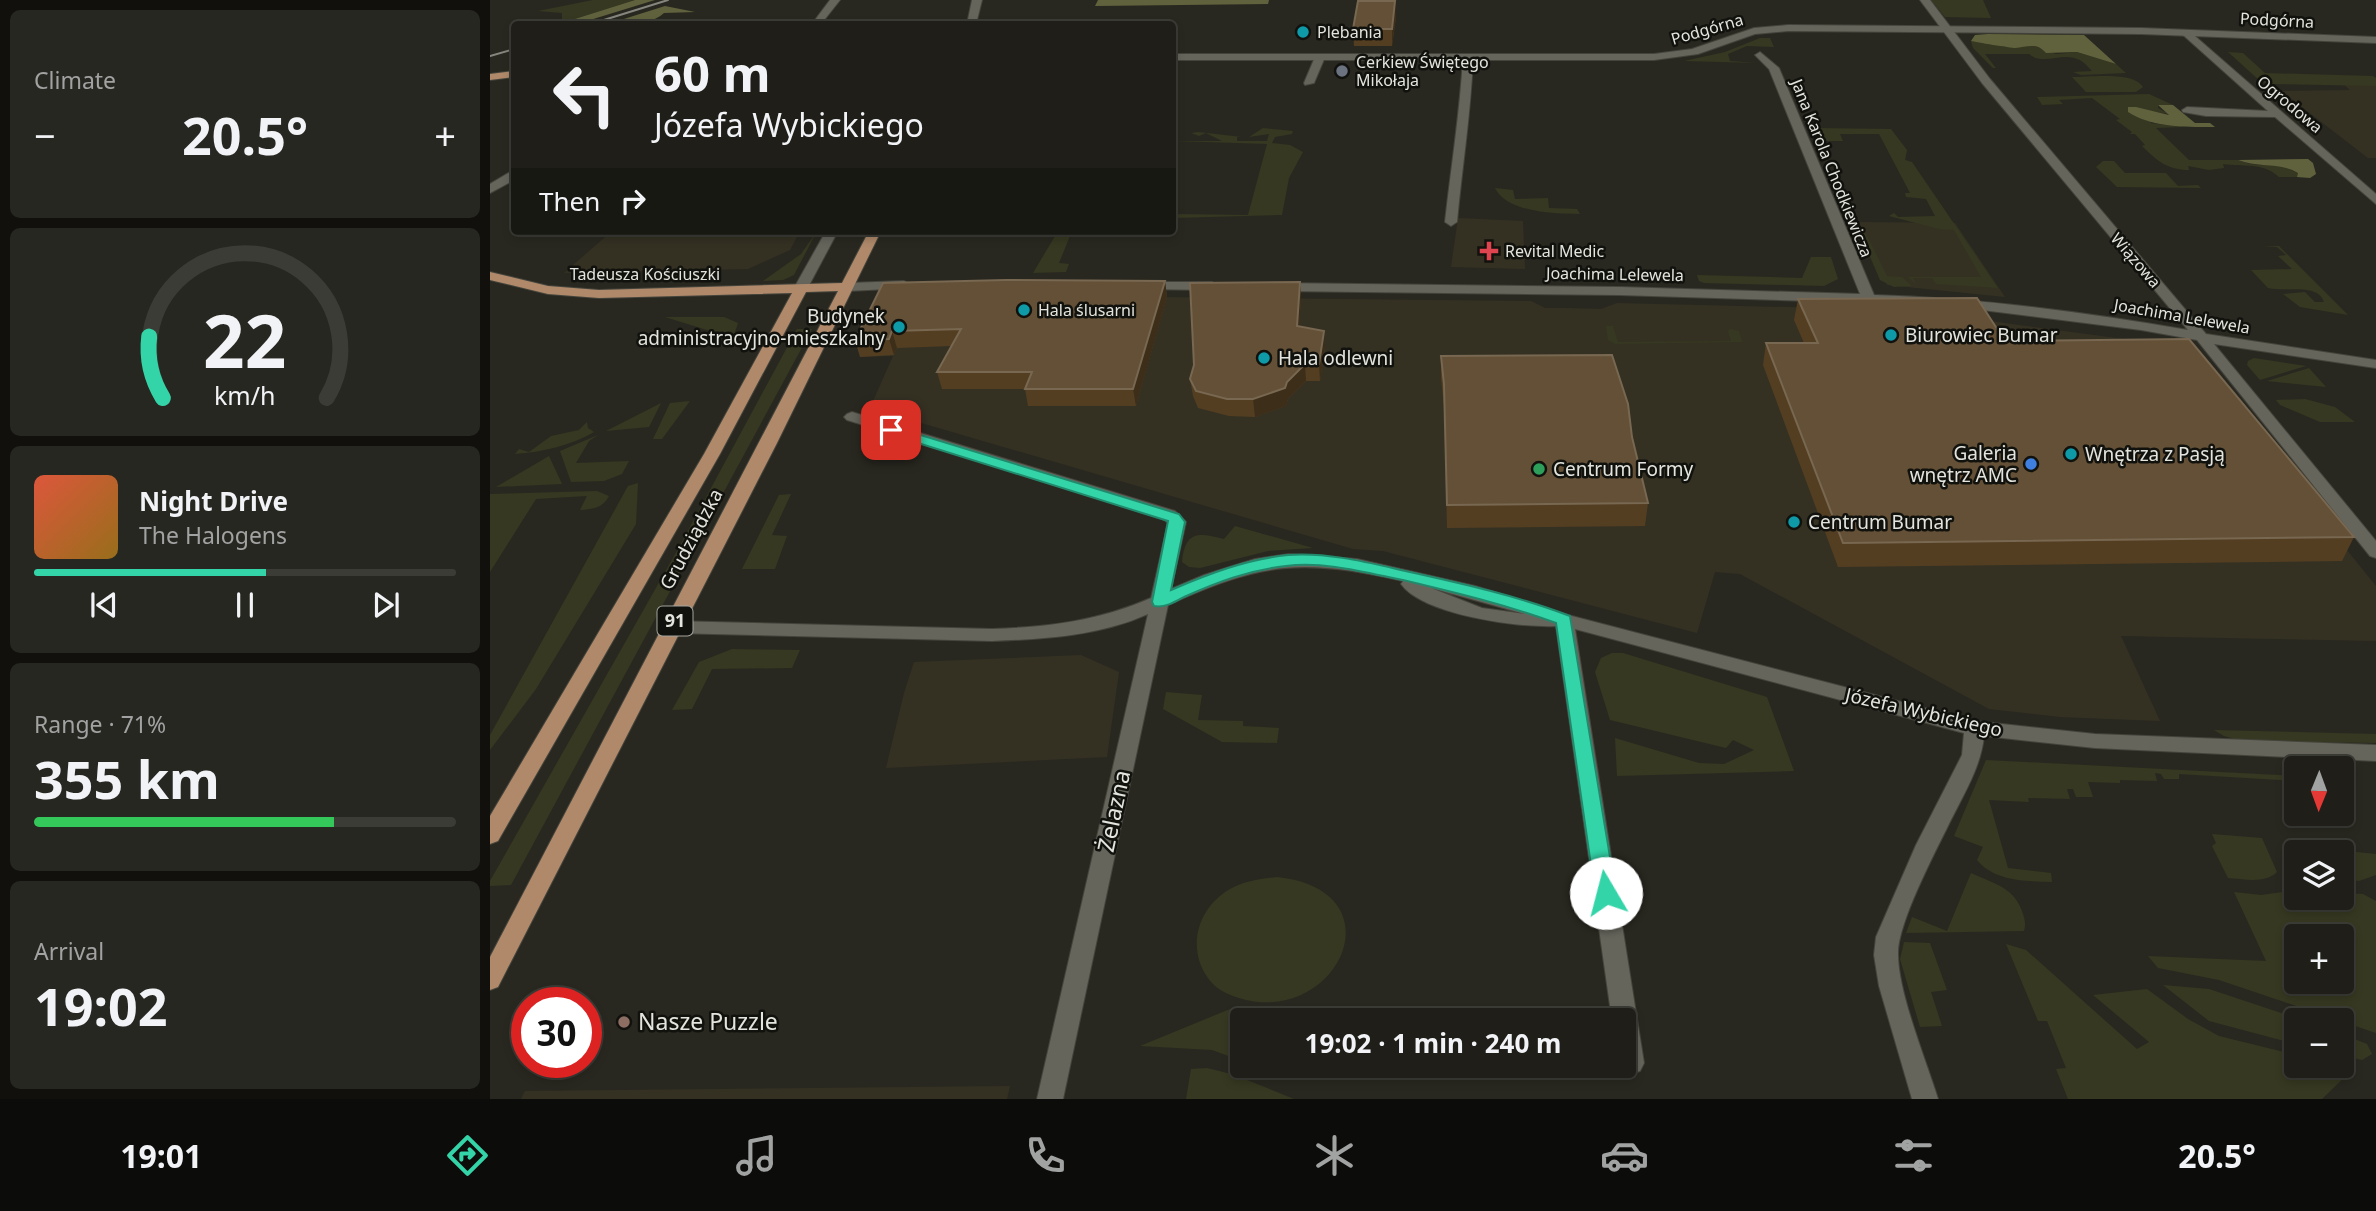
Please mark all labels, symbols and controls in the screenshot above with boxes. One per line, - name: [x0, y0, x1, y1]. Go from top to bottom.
- street label: Podgórna: [2239, 7, 2315, 33]
- street label: Podgórna: [1668, 8, 1746, 50]
- place label: Plebania: [1317, 21, 1382, 43]
- marker: Plebania: [1295, 24, 1311, 40]
- text: 60 m: [654, 40, 771, 106]
- icon: left: [539, 49, 630, 140]
- place label: Cerkiew Świętego Mikołaja: [1356, 51, 1489, 91]
- marker: Cerkiew Świętego Mikołaja: [1334, 63, 1350, 79]
- text: Climate: [34, 64, 116, 96]
- street label: Ogrodowa: [2253, 70, 2327, 138]
- street label: Jana Karola Chodkiewicza: [1785, 74, 1878, 260]
- text: 20.5°: [182, 99, 308, 170]
- text: Józefa Wybickiego: [654, 103, 924, 146]
- text: −: [34, 109, 56, 161]
- text: +: [434, 109, 456, 161]
- icon: right: [614, 182, 652, 220]
- text: Then: [539, 183, 600, 219]
- street label: Wiązowa: [2106, 228, 2166, 292]
- place label: Revital Medic: [1505, 240, 1604, 262]
- marker: Revital Medic: [1479, 241, 1499, 261]
- street label: Joachima Lelewela: [1544, 262, 1684, 286]
- street label: Tadeusza Kościuszki: [570, 263, 720, 285]
- text: 22: [203, 290, 287, 389]
- street label: Joachima Lelewela: [2110, 293, 2252, 339]
- place label: Hala ślusarni: [1038, 299, 1135, 321]
- marker: Hala ślusarni: [1016, 302, 1032, 318]
- place label: Budynek administracyjno-mieszkalny: [638, 303, 885, 351]
- marker: Budynek administracyjno-mieszkalny: [891, 319, 907, 335]
- place label: Biurowiec Bumar: [1905, 322, 2058, 348]
- marker: Biurowiec Bumar: [1883, 327, 1899, 343]
- place label: Hala odlewni: [1278, 345, 1393, 371]
- marker: Hala odlewni: [1256, 350, 1272, 366]
- text: km/h: [214, 377, 276, 411]
- pin: [861, 400, 921, 460]
- icon: arrive: [872, 411, 910, 449]
- place label: Galeria wnętrz AMC: [1910, 440, 2017, 488]
- place label: Wnętrza z Pasją: [2085, 441, 2225, 467]
- marker: Wnętrza z Pasją: [2063, 446, 2079, 462]
- place label: Centrum Formy: [1553, 456, 1694, 482]
- marker: Galeria wnętrz AMC: [2023, 456, 2039, 472]
- marker: Centrum Formy: [1531, 461, 1547, 477]
- text: Night Drive: [139, 483, 288, 519]
- street label: Grudziądzka: [653, 484, 729, 594]
- place label: Centrum Bumar: [1808, 509, 1952, 535]
- marker: Centrum Bumar: [1786, 514, 1802, 530]
- text: The Halogens: [139, 519, 287, 551]
- icon: previous: [85, 586, 123, 624]
- icon: pause: [226, 586, 264, 624]
- icon: next: [367, 586, 405, 624]
- road number: 91: [658, 606, 692, 636]
- street label: Józefa Wybickiego: [1841, 681, 2005, 743]
- text: Range · 71%: [34, 708, 166, 740]
- text: 355 km: [34, 743, 220, 814]
- north arrow: [2284, 756, 2354, 826]
- map controls: [2284, 756, 2354, 1078]
- street label: Żelazna: [1089, 767, 1137, 855]
- button: layers: [2284, 840, 2354, 910]
- position arrow: [1569, 856, 1643, 930]
- button: +: [2284, 924, 2354, 994]
- text: Arrival: [34, 935, 104, 967]
- text: 19:02: [34, 970, 168, 1041]
- speed limit sign: 30: [511, 987, 602, 1078]
- place label: Nasze Puzzle: [638, 1005, 778, 1037]
- button: −: [2284, 1008, 2354, 1078]
- marker: Nasze Puzzle: [616, 1014, 632, 1030]
- text: 19:02 · 1 min · 240 m: [1305, 1025, 1561, 1061]
- icon: directions: [443, 1131, 492, 1180]
- icon: music: [732, 1131, 781, 1180]
- icon: phone: [1021, 1131, 1070, 1180]
- icon: climate: [1310, 1131, 1359, 1180]
- icon: car: [1600, 1131, 1649, 1180]
- icon: filters: [1889, 1131, 1938, 1180]
- text: 19:01: [120, 1134, 202, 1177]
- text: 20.5°: [2178, 1134, 2256, 1177]

